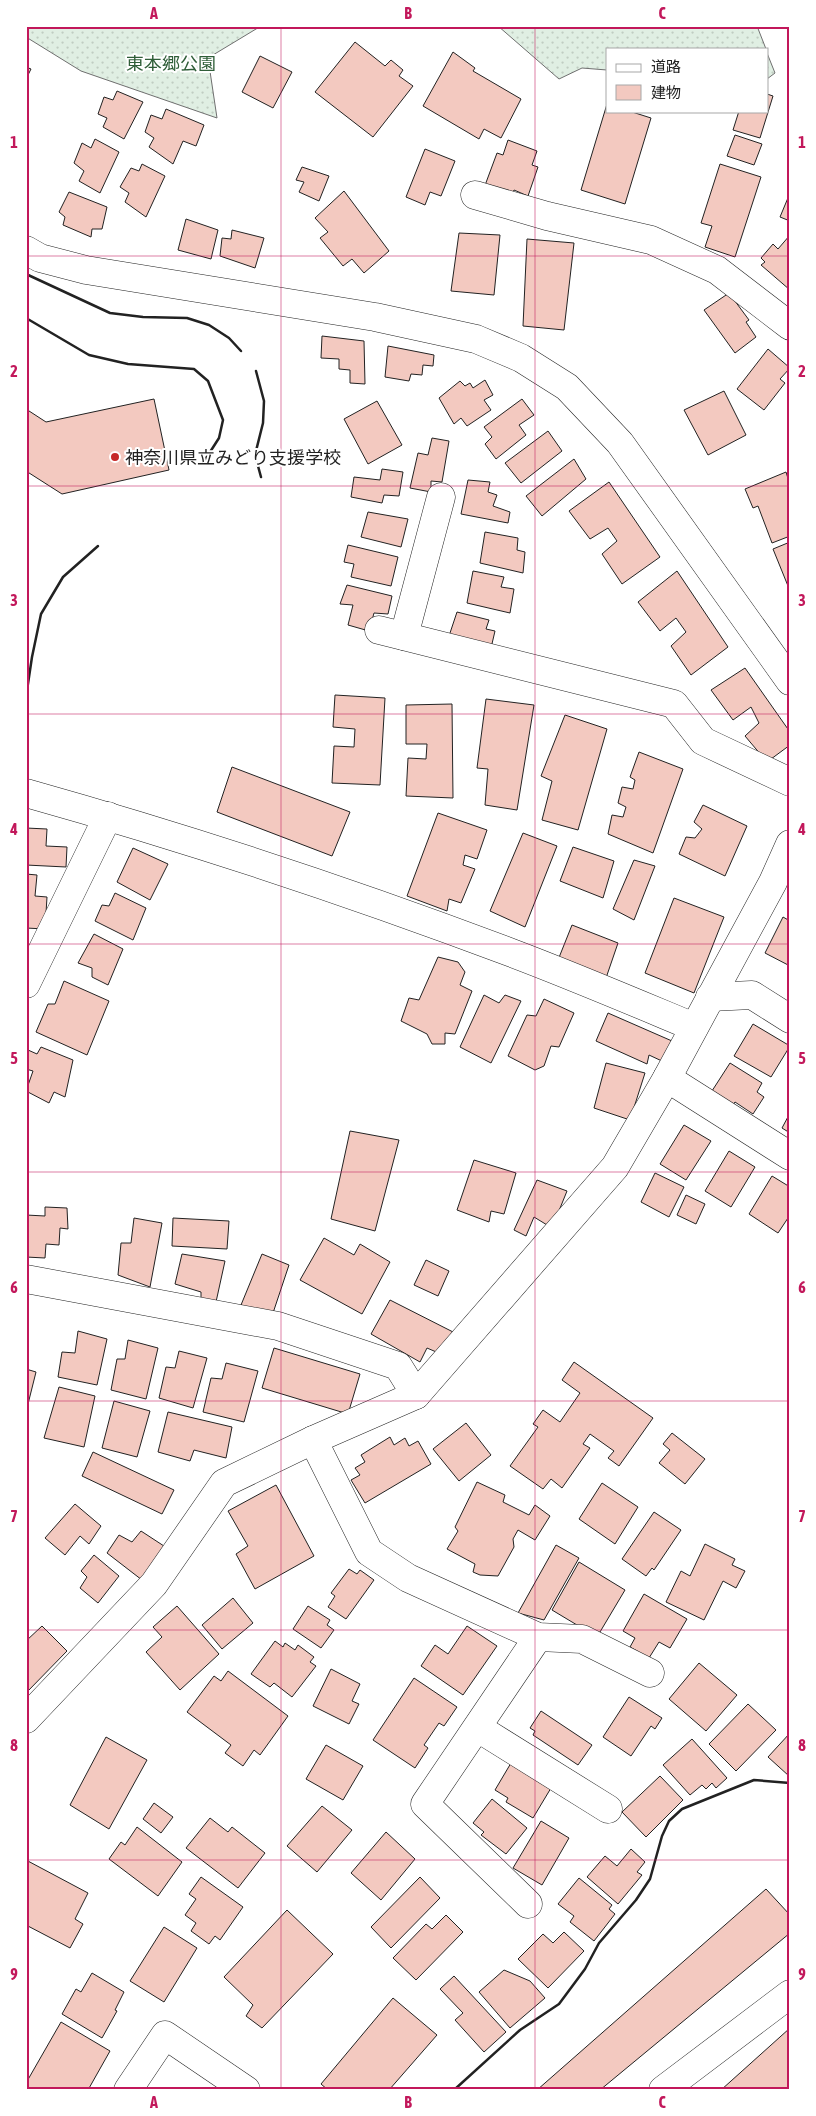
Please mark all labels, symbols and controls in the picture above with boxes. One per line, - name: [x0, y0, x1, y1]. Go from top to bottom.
- text: A: [149, 4, 158, 22]
- text: B: [404, 4, 412, 22]
- text: C: [658, 4, 666, 22]
- legend: [606, 48, 768, 112]
- park label: 東本郷公園: [126, 53, 216, 74]
- text: 道路: [651, 58, 681, 75]
- text: 建物: [651, 84, 681, 101]
- text: 1: [10, 133, 18, 151]
- text: 1: [798, 133, 806, 151]
- text: 2: [10, 362, 18, 380]
- text: 2: [798, 362, 806, 380]
- place label: 神奈川県立みどり支援学校: [125, 447, 341, 468]
- marker: 神奈川県立みどり支援学校: [109, 451, 121, 463]
- text: 3: [10, 591, 18, 609]
- text: 3: [798, 591, 806, 609]
- text: 4: [9, 820, 18, 838]
- text: 4: [797, 820, 806, 838]
- text: 5: [10, 1049, 18, 1067]
- text: 5: [798, 1049, 806, 1067]
- text: 6: [10, 1278, 18, 1296]
- text: 6: [798, 1278, 806, 1296]
- text: 7: [10, 1507, 18, 1525]
- text: 7: [798, 1507, 806, 1525]
- text: 8: [10, 1736, 18, 1754]
- text: 8: [798, 1736, 806, 1754]
- text: 9: [10, 1965, 18, 1983]
- text: 9: [798, 1965, 806, 1983]
- text: A: [149, 2093, 158, 2111]
- text: B: [404, 2093, 412, 2111]
- text: C: [658, 2093, 666, 2111]

